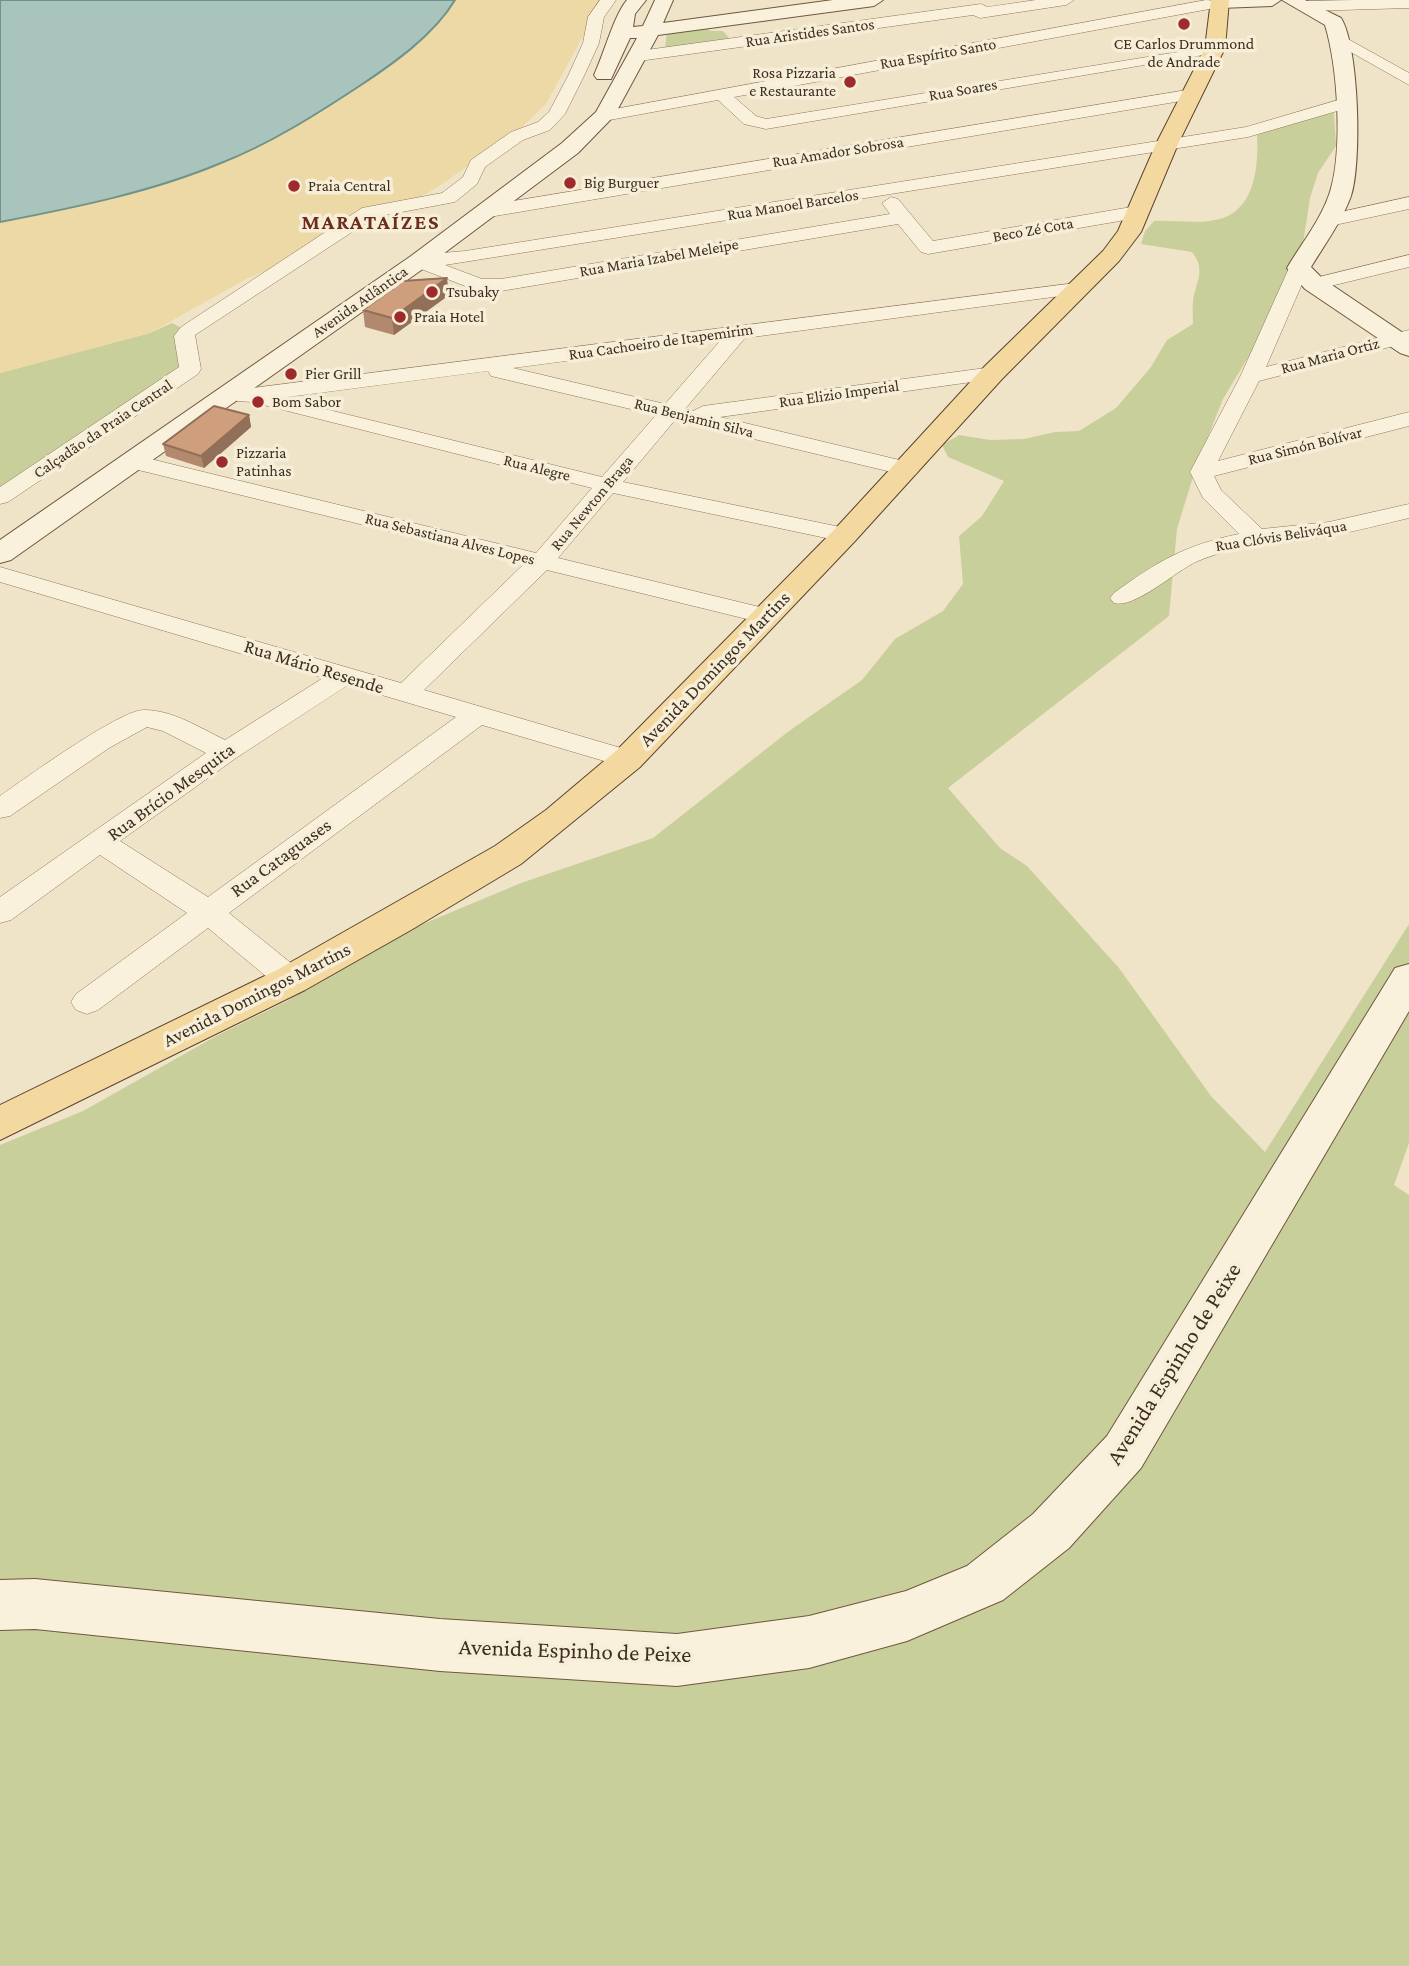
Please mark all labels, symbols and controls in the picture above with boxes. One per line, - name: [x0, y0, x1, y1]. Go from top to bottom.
- street label: Rua Aristides Santos: [744, 14, 876, 52]
- marker: CE Carlos Drummond de Andrade: [1176, 16, 1192, 32]
- street label: Rua Espírito Santo: [878, 34, 998, 74]
- place label: CE Carlos Drummond de Andrade: [1114, 34, 1254, 72]
- place label: Rosa Pizzaria e Restaurante: [749, 63, 836, 101]
- marker: Rosa Pizzaria e Restaurante: [842, 74, 858, 90]
- street label: Rua Soares: [927, 75, 999, 105]
- street label: Rua Amador Sobrosa: [771, 132, 905, 172]
- place label: Big Burguer: [584, 173, 659, 193]
- marker: Big Burguer: [562, 175, 578, 191]
- place label: Praia Central: [308, 176, 391, 196]
- marker: Praia Central: [286, 178, 302, 194]
- street label: Rua Manoel Barcelos: [726, 185, 860, 225]
- district label: MARATAÍZES: [303, 210, 439, 236]
- street label: Beco Zé Cota: [991, 213, 1075, 247]
- street label: Rua Maria Izabel Meleipe: [578, 235, 740, 281]
- street label: Avenida Atlântica: [308, 262, 412, 342]
- place label: Tsubaky: [446, 282, 499, 302]
- marker: Tsubaky: [424, 284, 440, 300]
- place label: Praia Hotel: [414, 307, 484, 327]
- marker: Praia Hotel: [392, 309, 408, 325]
- street label: Rua Cachoeiro de Itapemirim: [568, 320, 754, 364]
- street label: Rua Maria Ortiz: [1279, 334, 1381, 378]
- place label: Pier Grill: [305, 364, 361, 384]
- marker: Pier Grill: [283, 366, 299, 382]
- street label: Calçadão da Praia Central: [30, 375, 176, 483]
- street label: Rua Elizio Imperial: [778, 376, 900, 412]
- place label: Bom Sabor: [272, 392, 341, 412]
- marker: Bom Sabor: [250, 394, 266, 410]
- street label: Rua Benjamin Silva: [632, 394, 756, 442]
- street label: Rua Simón Bolívar: [1246, 423, 1364, 469]
- place label: Pizzaria Patinhas: [236, 443, 292, 481]
- street label: Rua Alegre: [502, 450, 572, 486]
- street label: Rua Newton Braga: [547, 452, 637, 554]
- marker: Pizzaria Patinhas: [214, 454, 230, 470]
- street label: Rua Sebastiana Alves Lopes: [363, 509, 537, 569]
- street label: Rua Clóvis Beliváqua: [1214, 516, 1348, 556]
- street label: Avenida Domingos Martins: [635, 587, 795, 751]
- street label: Rua Mário Resende: [241, 635, 387, 699]
- street label: Rua Brício Mesquita: [103, 738, 239, 846]
- street label: Rua Cataguases: [226, 814, 336, 902]
- street label: Avenida Domingos Martins: [160, 938, 354, 1052]
- street label: Avenida Espinho de Peixe: [1101, 1258, 1247, 1470]
- street label: Avenida Espinho de Peixe: [458, 1633, 692, 1669]

